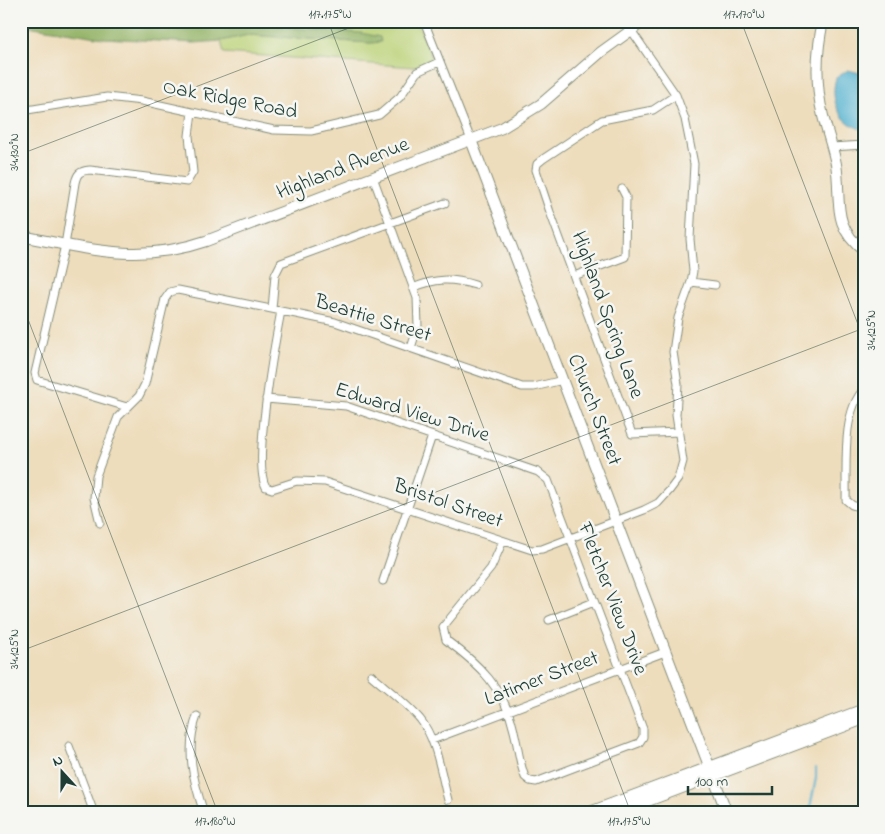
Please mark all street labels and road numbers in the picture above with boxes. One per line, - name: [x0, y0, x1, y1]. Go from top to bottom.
- street label: Oak Ridge Road: [160, 72, 300, 130]
- street label: Highland Avenue: [272, 130, 415, 210]
- street label: Highland Spring Lane: [561, 227, 651, 404]
- street label: Beattie Street: [310, 287, 435, 351]
- street label: Church Street: [559, 350, 629, 470]
- street label: Edward View Drive: [331, 375, 494, 451]
- street label: Bristol Street: [388, 471, 507, 537]
- street label: Fletcher View Drive: [569, 518, 655, 680]
- street label: Latimer Street: [480, 643, 604, 715]

